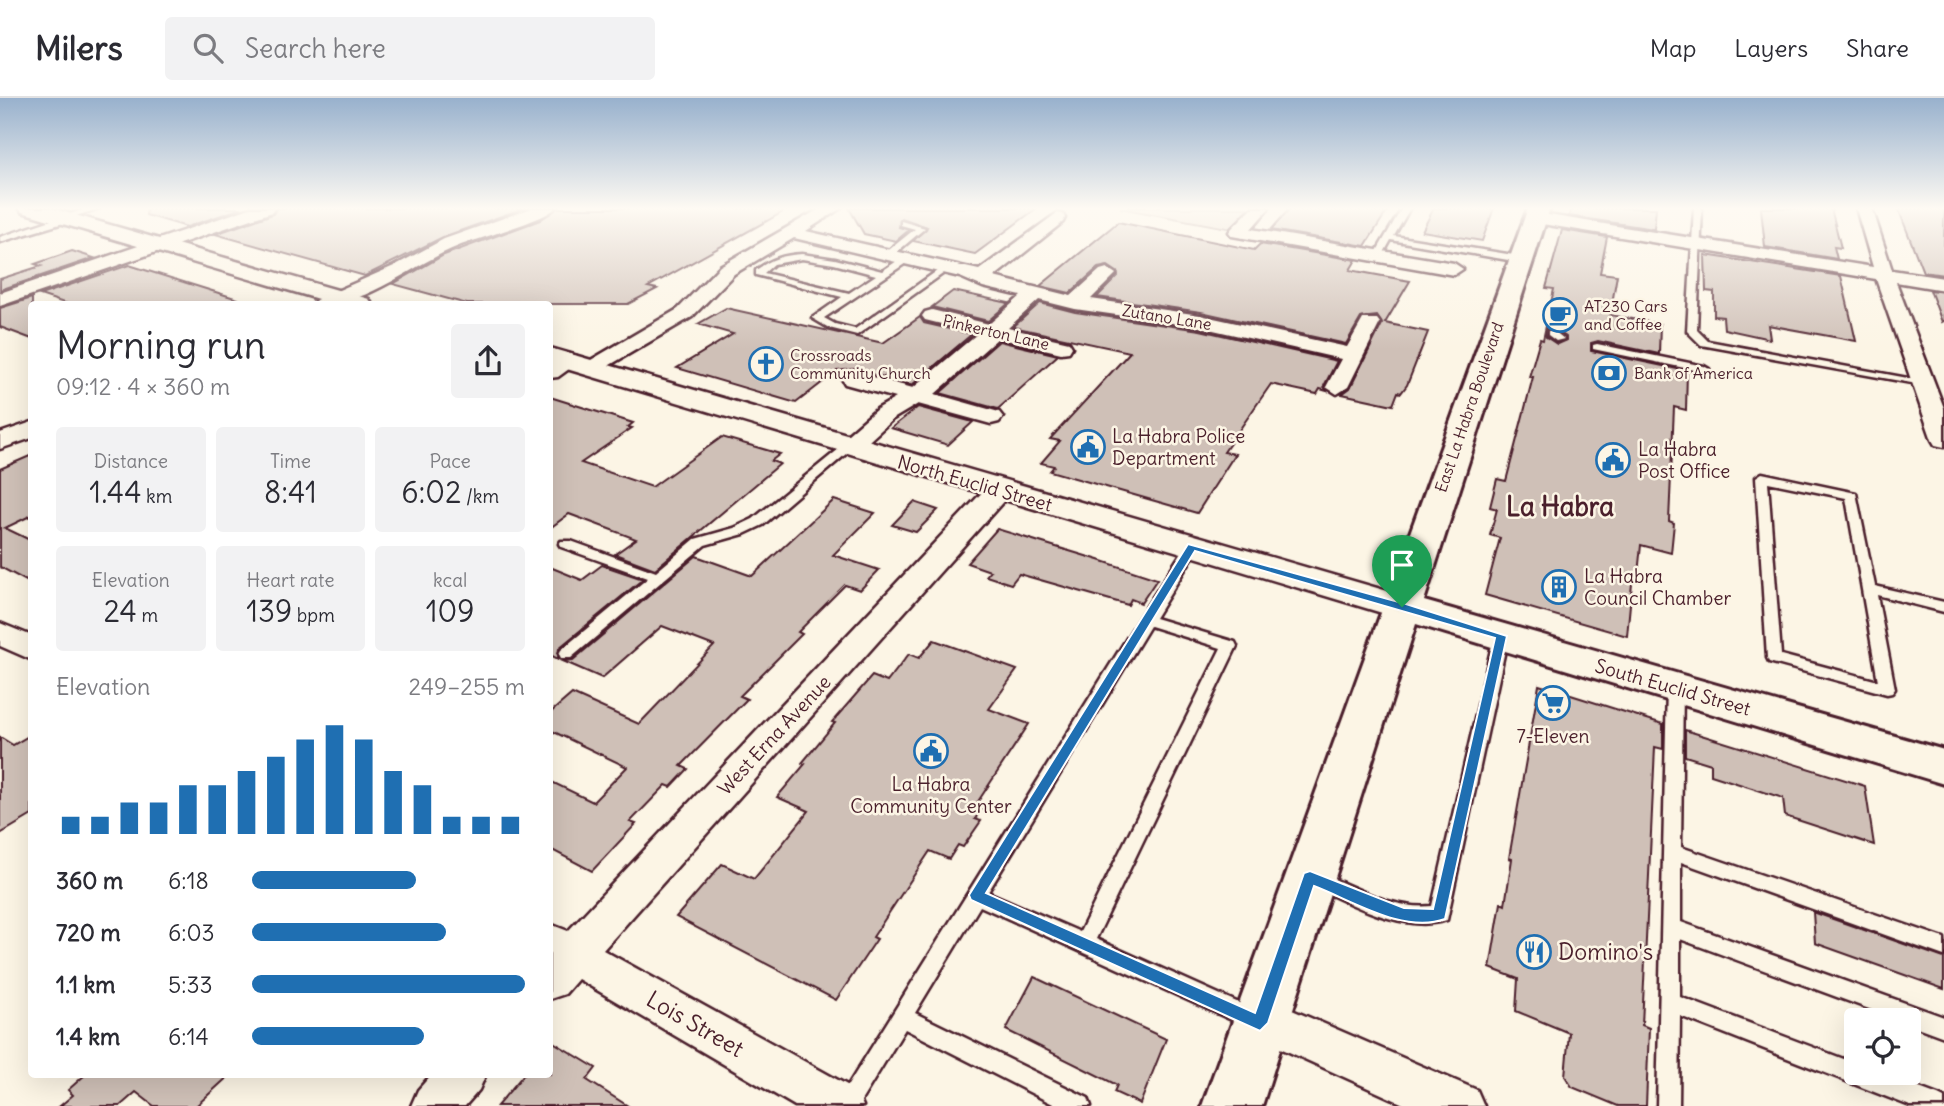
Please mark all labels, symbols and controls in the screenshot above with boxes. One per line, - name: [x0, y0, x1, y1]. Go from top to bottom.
- search box: [165, 17, 655, 80]
- text: Milers: [35, 27, 123, 69]
- icon: search: [189, 29, 227, 67]
- text: Search here: [245, 32, 386, 65]
- text: Map: [1650, 33, 1696, 63]
- text: Layers: [1734, 33, 1808, 63]
- text: Share: [1846, 33, 1909, 63]
- cafe icon: AT230 Cars and Coffee: [1541, 296, 1579, 334]
- place label: AT230 Cars and Coffee: [1584, 296, 1667, 334]
- street label: Zutano Lane: [1121, 300, 1213, 334]
- street label: Pinkerton Lane: [941, 310, 1051, 354]
- street label: East La Habra Boulevard: [1430, 319, 1508, 495]
- text: Morning run: [56, 322, 266, 369]
- button: share: [451, 324, 525, 398]
- church icon: Crossroads Community Church: [747, 345, 785, 383]
- place label: Crossroads Community Church: [790, 345, 931, 383]
- bank icon: Bank of America: [1590, 354, 1628, 392]
- place label: Bank of America: [1634, 363, 1753, 383]
- text: 09:12 · 4 × 360 m: [56, 372, 230, 401]
- place label: La Habra Police Department: [1112, 424, 1245, 470]
- public building icon: La Habra Police Department: [1069, 428, 1107, 466]
- place label: La Habra Post Office: [1638, 437, 1730, 483]
- public building icon: La Habra Post Office: [1594, 441, 1632, 479]
- text: Distance: [94, 449, 168, 473]
- text: Time: [270, 449, 311, 473]
- text: Pace: [430, 449, 471, 473]
- street label: North Euclid Street: [895, 449, 1055, 517]
- text: 1.44: [89, 473, 142, 511]
- text: 8:41: [264, 473, 317, 511]
- text: 6:02: [401, 473, 461, 511]
- text: km: [142, 484, 172, 508]
- text: /km: [461, 484, 499, 508]
- district label: La Habra: [1506, 490, 1614, 523]
- pin: [1372, 535, 1432, 607]
- icon: arrive: [1383, 546, 1421, 584]
- place label: La Habra Council Chamber: [1584, 564, 1731, 610]
- text: Elevation: [92, 568, 170, 592]
- text: Heart rate: [246, 568, 335, 592]
- text: kcal: [433, 568, 467, 592]
- building icon: La Habra Council Chamber: [1540, 568, 1578, 606]
- text: 24: [104, 592, 137, 630]
- text: 139: [246, 592, 292, 630]
- text: 109: [426, 592, 475, 630]
- text: m: [137, 603, 158, 627]
- text: bpm: [292, 603, 335, 627]
- street label: South Euclid Street: [1592, 653, 1754, 721]
- street label: West Erna Avenue: [712, 670, 836, 800]
- text: Elevation: [56, 672, 150, 701]
- text: 249–255 m: [408, 672, 525, 701]
- supermarket icon: 7-Eleven: [1534, 684, 1572, 722]
- place label: 7-Eleven: [1517, 724, 1589, 748]
- public building icon: La Habra Community Center: [912, 732, 950, 770]
- place label: La Habra Community Center: [850, 772, 1012, 818]
- text: 360 m: [56, 866, 123, 895]
- text: 6:18: [168, 866, 209, 895]
- text: 720 m: [56, 918, 121, 947]
- text: 6:03: [168, 918, 215, 947]
- restaurant icon: Domino's: [1515, 933, 1553, 971]
- place label: Domino's: [1558, 937, 1653, 966]
- text: 1.1 km: [56, 970, 115, 999]
- text: 5:33: [168, 970, 213, 999]
- street label: Lois Street: [641, 984, 749, 1063]
- map controls: [1844, 1008, 1921, 1085]
- button: locate: [1844, 1008, 1921, 1085]
- text: 1.4 km: [56, 1022, 120, 1051]
- text: 6:14: [168, 1022, 209, 1051]

